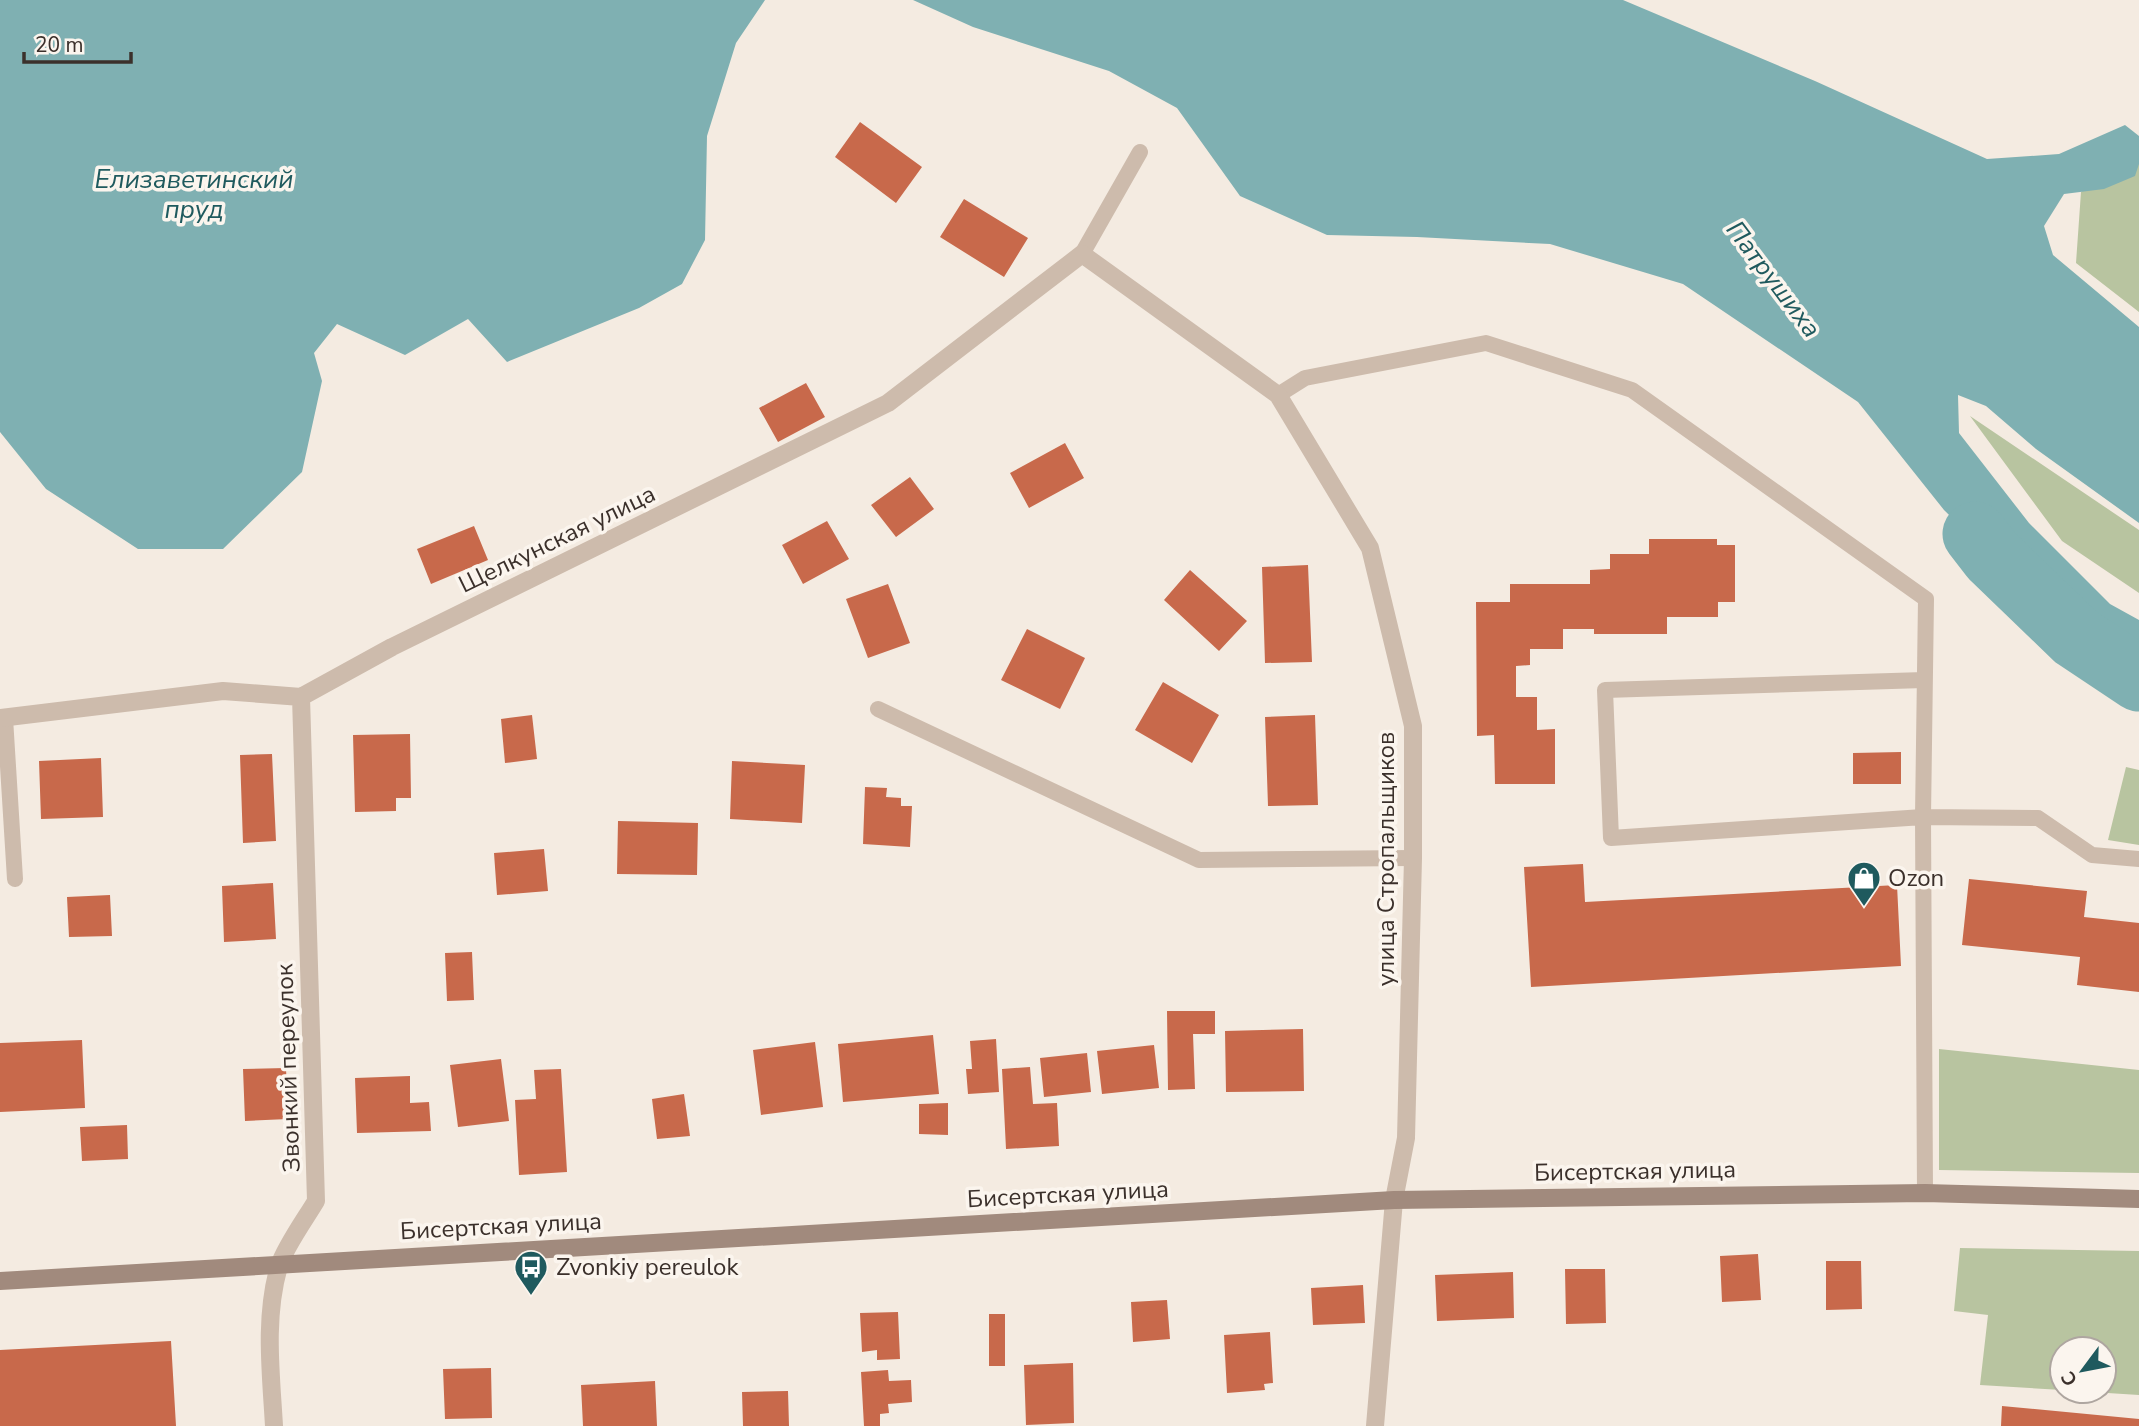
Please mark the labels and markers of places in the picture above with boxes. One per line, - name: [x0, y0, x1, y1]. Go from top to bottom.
- shop icon: Ozon: [1845, 859, 1883, 908]
- place label: Ozon: [1888, 862, 1944, 894]
- bus stop icon: Zvonkiy pereulok: [512, 1248, 550, 1297]
- place label: Zvonkiy pereulok: [556, 1251, 739, 1283]

